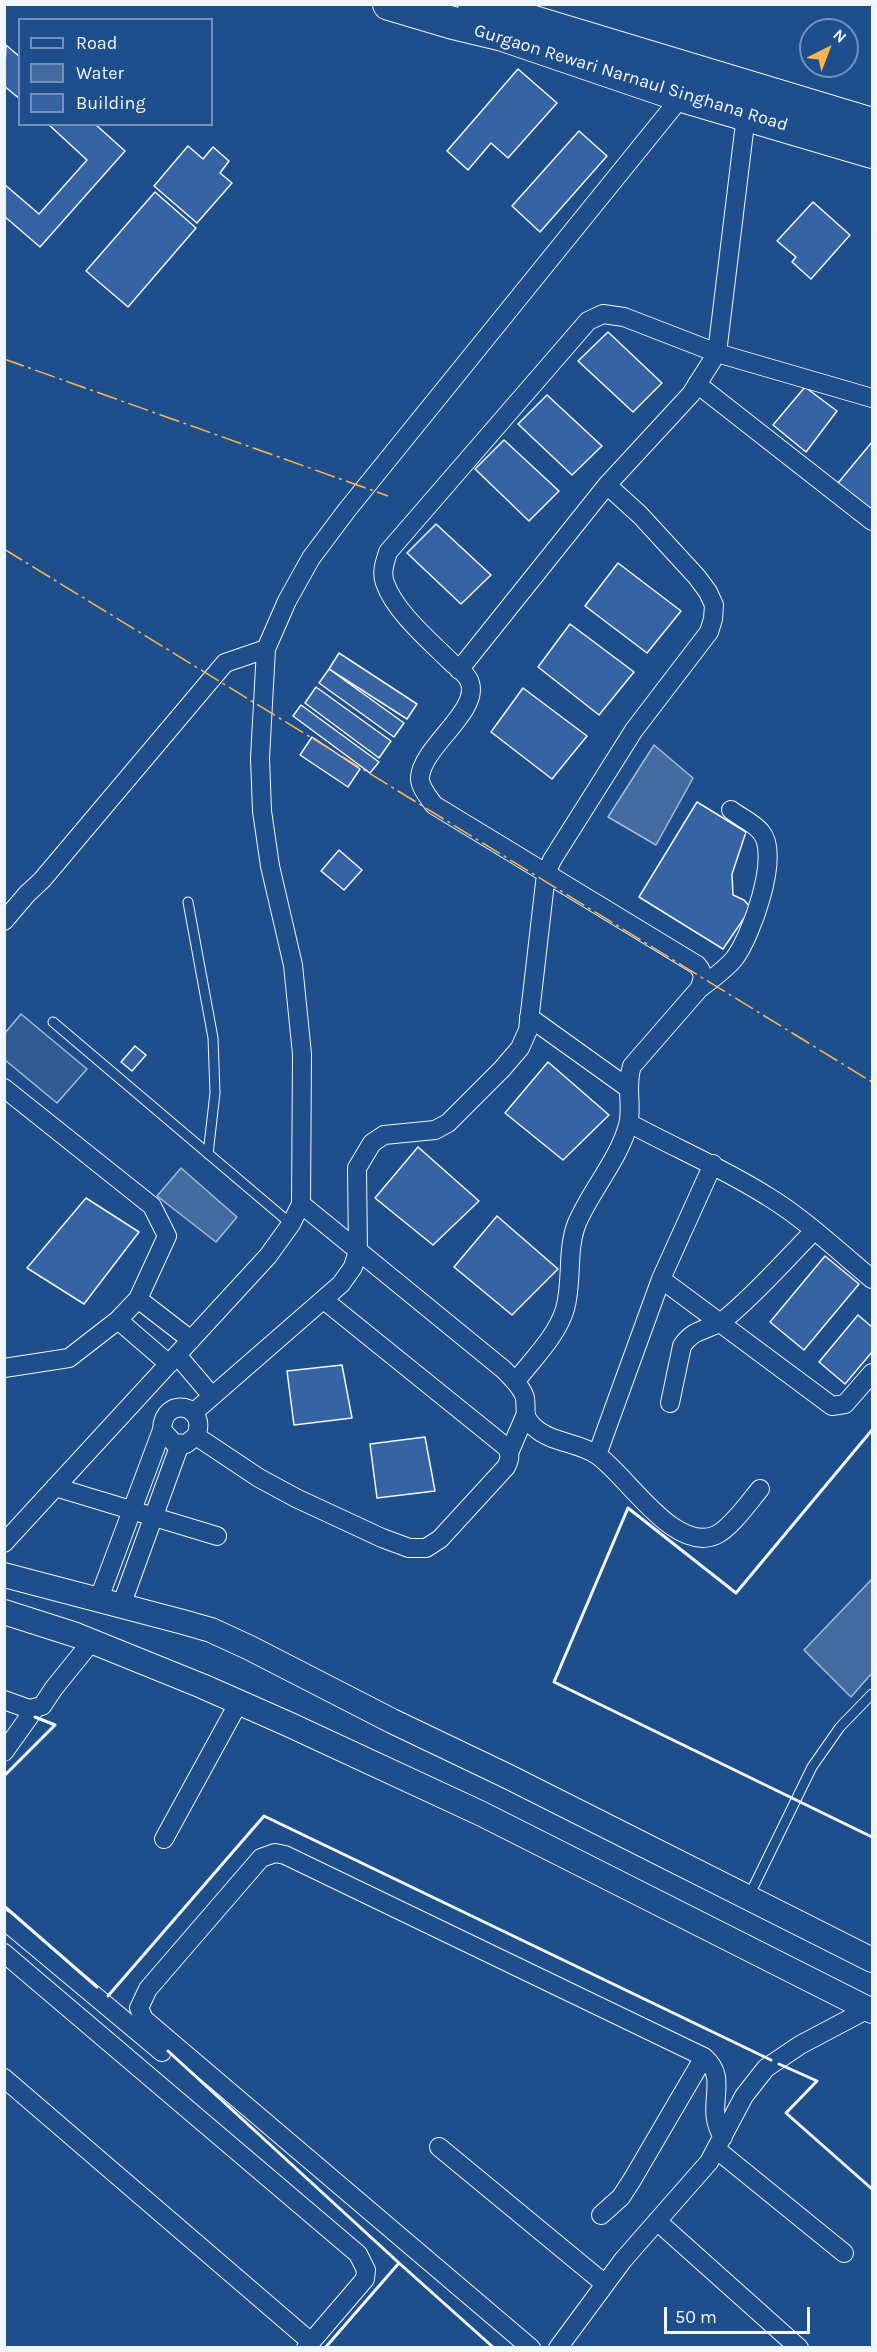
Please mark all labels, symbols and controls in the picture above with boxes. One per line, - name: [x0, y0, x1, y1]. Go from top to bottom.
- legend: [18, 18, 213, 126]
- north arrow: [799, 18, 859, 78]
- street label: Gurgaon Rewari Narnaul Singhana Road: [471, 20, 791, 136]
- text: N: [829, 25, 851, 47]
- text: Road: [76, 32, 117, 54]
- text: Water: [76, 62, 124, 84]
- text: Building: [76, 92, 146, 114]
- scale bar: [667, 2295, 812, 2333]
- text: 50 m: [675, 2306, 717, 2328]

